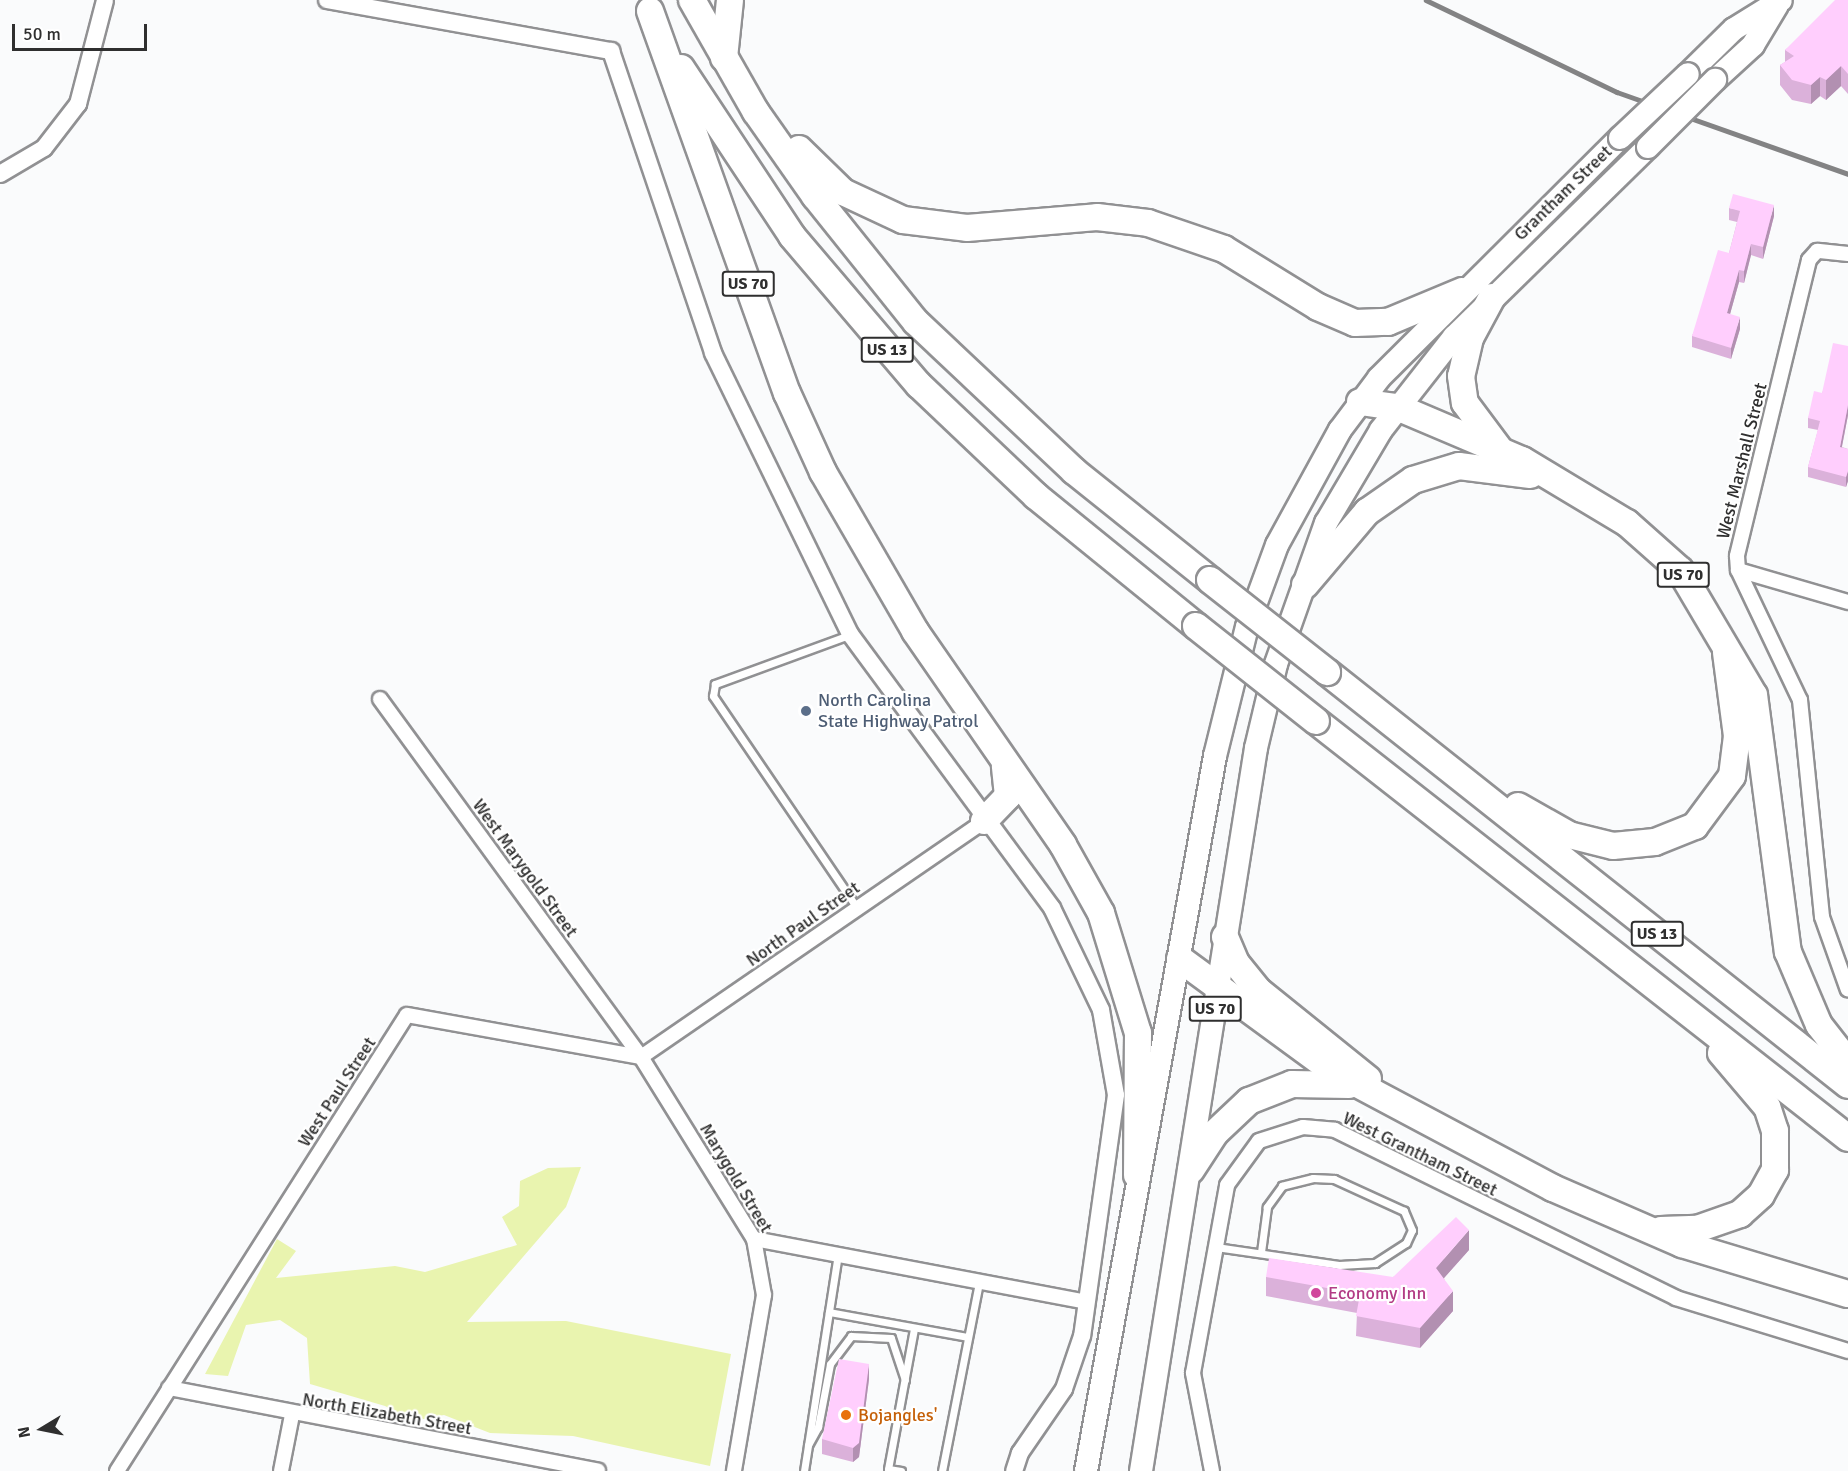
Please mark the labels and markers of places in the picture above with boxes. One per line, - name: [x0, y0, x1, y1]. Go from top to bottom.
- place label: North Carolina State Highway Patrol: [818, 690, 978, 732]
- marker: North Carolina State Highway Patrol: [799, 704, 813, 718]
- place label: Economy Inn: [1328, 1282, 1426, 1304]
- marker: Economy Inn: [1309, 1286, 1323, 1300]
- place label: Bojangles': [858, 1404, 937, 1426]
- marker: Bojangles': [839, 1408, 853, 1422]

